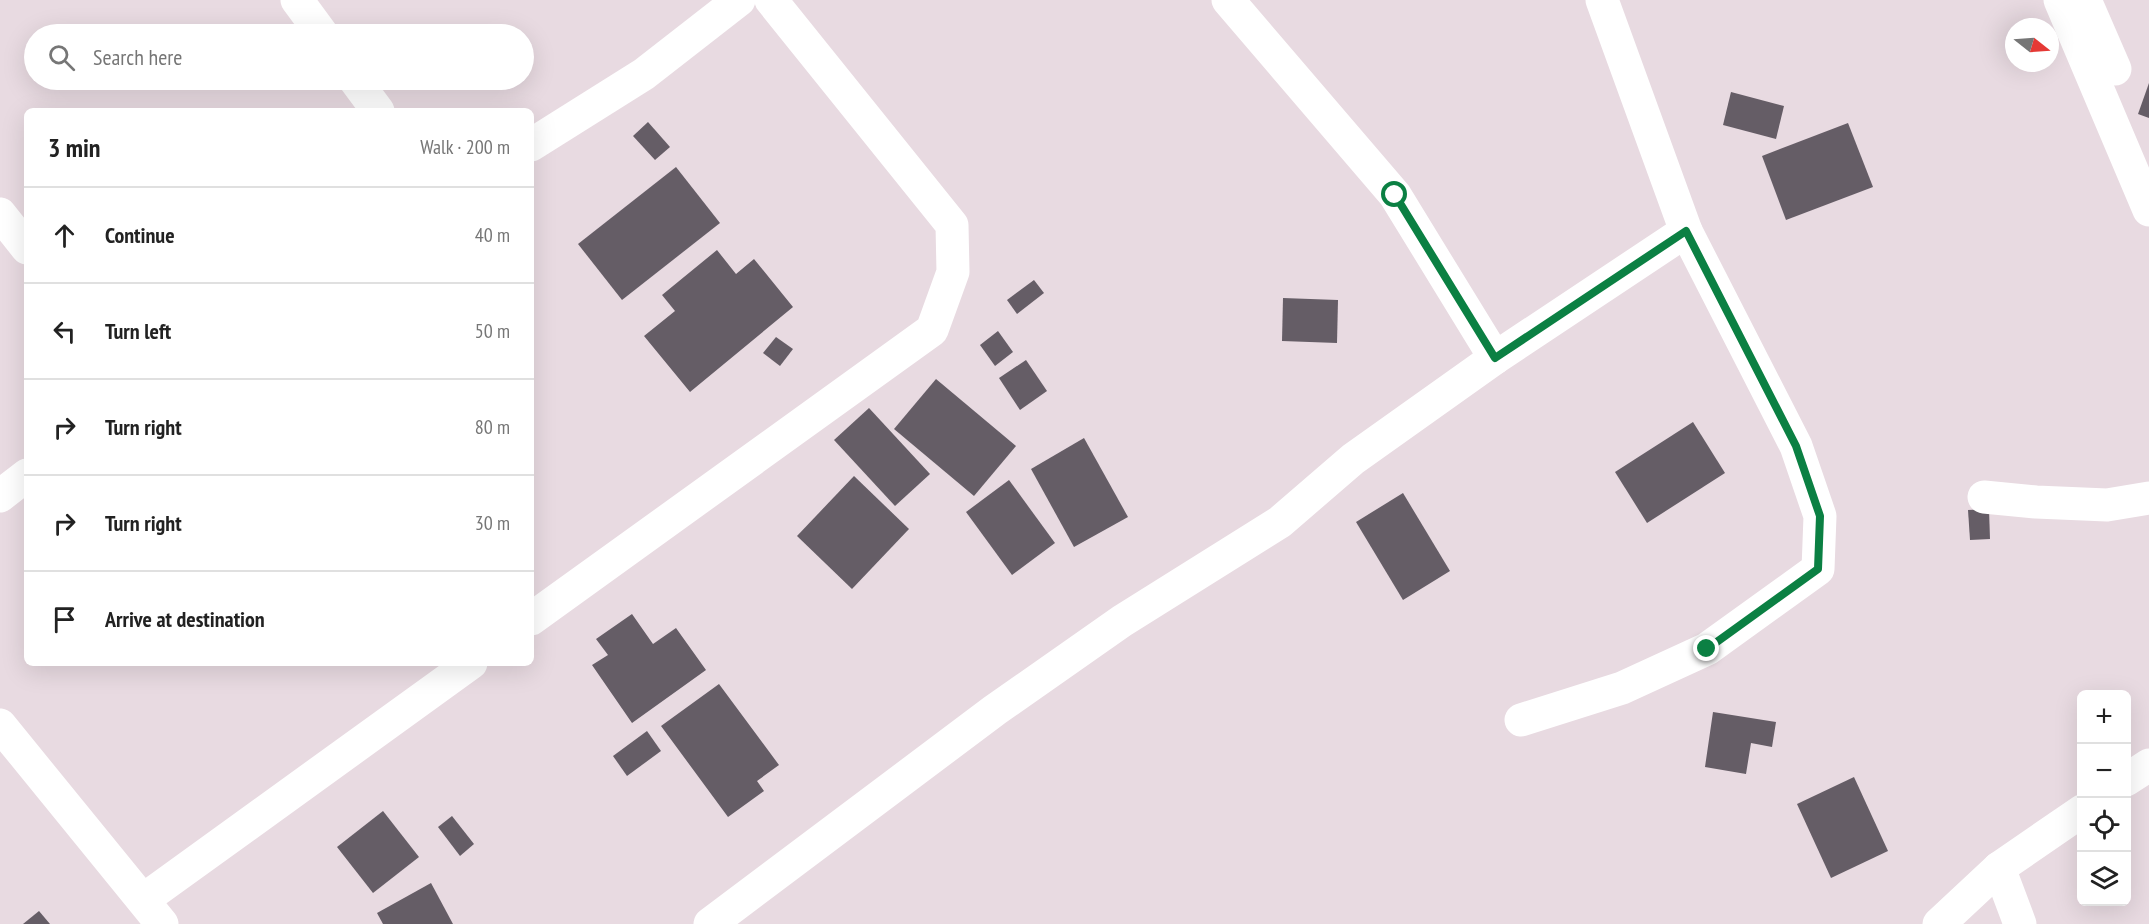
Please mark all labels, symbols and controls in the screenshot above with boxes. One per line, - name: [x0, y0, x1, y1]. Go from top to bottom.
- north arrow: [2005, 18, 2059, 72]
- search box: [24, 24, 534, 90]
- icon: search: [45, 41, 78, 74]
- text: Search here: [93, 43, 182, 71]
- text: 3 min: [48, 131, 101, 164]
- text: Walk · 200 m: [420, 134, 510, 160]
- route start: [1381, 181, 1407, 207]
- icon: ahead: [48, 219, 81, 252]
- text: Continue: [105, 221, 175, 249]
- text: 40 m: [475, 222, 510, 248]
- icon: left: [48, 315, 81, 348]
- text: Turn left: [105, 317, 171, 345]
- text: 50 m: [475, 318, 510, 344]
- icon: right: [48, 411, 81, 444]
- text: Turn right: [105, 413, 182, 441]
- text: 80 m: [475, 414, 510, 440]
- icon: right: [48, 507, 81, 540]
- text: Turn right: [105, 509, 182, 537]
- text: 30 m: [475, 510, 510, 536]
- icon: arrive: [48, 603, 81, 636]
- text: Arrive at destination: [105, 605, 265, 633]
- route end: [1693, 635, 1719, 661]
- map controls: [2077, 690, 2131, 906]
- button: +: [2077, 690, 2131, 744]
- button: −: [2077, 744, 2131, 798]
- button: locate: [2077, 798, 2131, 852]
- button: layers: [2077, 852, 2131, 906]

